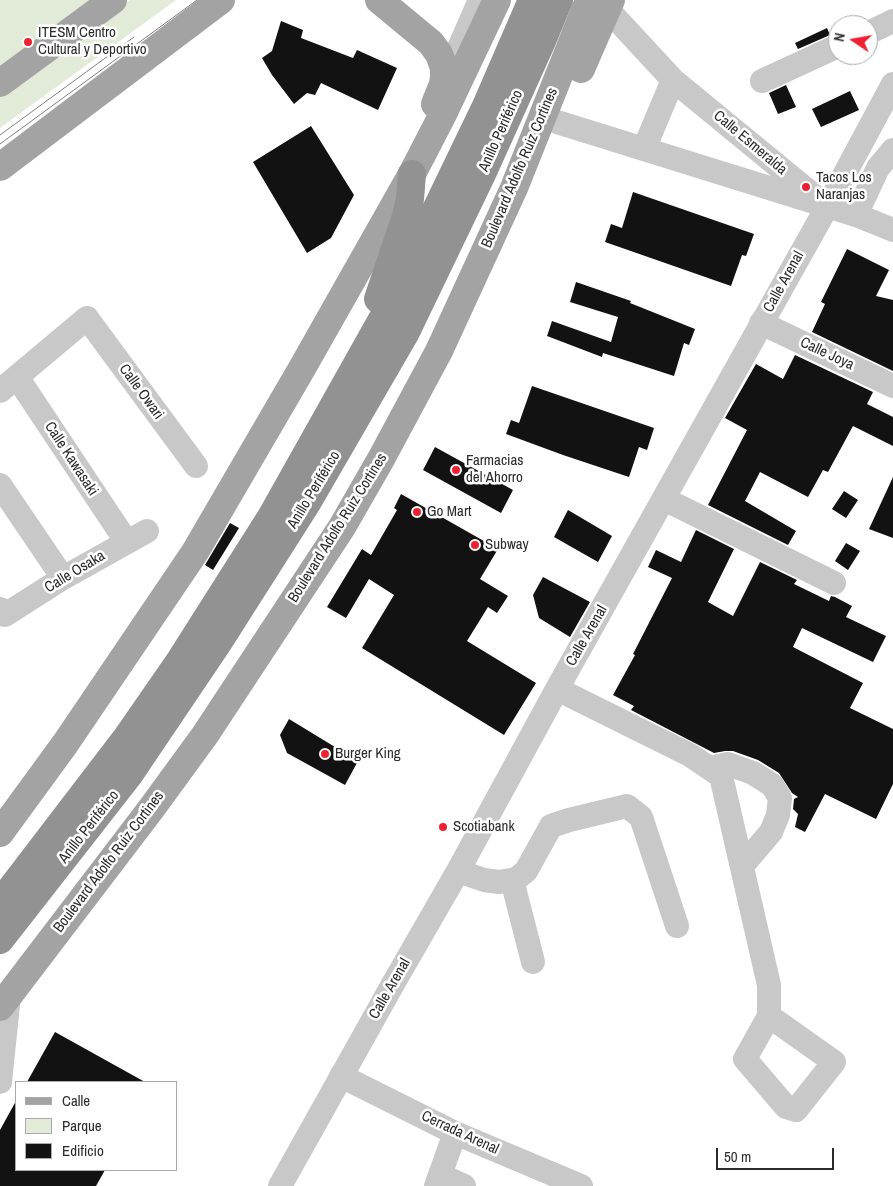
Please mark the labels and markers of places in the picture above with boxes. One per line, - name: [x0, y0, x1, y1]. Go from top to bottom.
- place label: ITESM Centro Cultural y Deportivo: [38, 24, 147, 59]
- marker: ITESM Centro Cultural y Deportivo: [22, 36, 34, 48]
- place label: Tacos Los Naranjas: [816, 169, 872, 204]
- marker: Tacos Los Naranjas: [800, 181, 812, 193]
- place label: Farmacias del Ahorro: [466, 452, 523, 487]
- marker: Farmacias del Ahorro: [450, 464, 462, 476]
- place label: Go Mart: [427, 503, 471, 521]
- marker: Go Mart: [411, 506, 423, 518]
- place label: Subway: [485, 536, 529, 554]
- marker: Subway: [469, 539, 481, 551]
- place label: Burger King: [335, 745, 401, 763]
- marker: Burger King: [319, 748, 331, 760]
- place label: Scotiabank: [453, 818, 515, 836]
- marker: Scotiabank: [437, 821, 449, 833]

